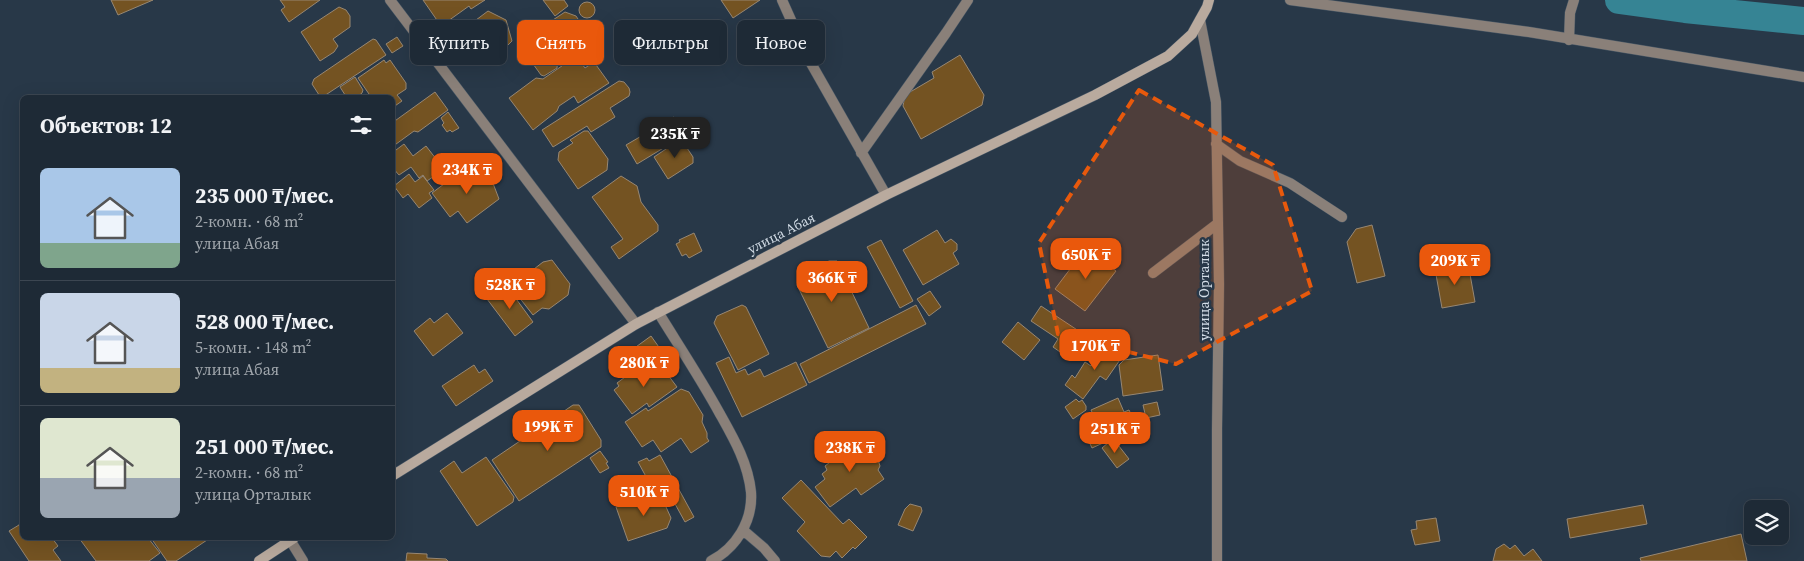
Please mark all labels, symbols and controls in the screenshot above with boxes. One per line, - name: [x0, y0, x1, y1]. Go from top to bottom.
- chip: Купить: [410, 20, 507, 65]
- chip: Снять: [517, 20, 604, 65]
- chip: Фильтры: [614, 20, 727, 65]
- chip: Новое: [737, 20, 825, 65]
- text: Объектов: 12: [40, 111, 172, 140]
- icon: filters: [347, 111, 375, 139]
- pin: 235K ₸: [634, 116, 716, 159]
- text: 235K ₸: [650, 122, 700, 144]
- pin: 234K ₸: [426, 152, 508, 195]
- text: 234K ₸: [442, 158, 492, 180]
- text: 235 000 ₸/мес.: [195, 181, 334, 210]
- icon: home: [80, 188, 140, 248]
- street label: улица Абая: [744, 207, 818, 259]
- text: 2-комн. · 68 m²: [195, 210, 303, 232]
- text: улица Абая: [195, 232, 279, 254]
- pin: 650K ₸: [1045, 238, 1127, 280]
- street label: улица Орталык: [1194, 239, 1214, 341]
- text: 650K ₸: [1061, 243, 1111, 265]
- pin: 209K ₸: [1414, 244, 1496, 286]
- text: 209K ₸: [1430, 249, 1480, 271]
- pin: 366K ₸: [791, 260, 873, 303]
- text: 366K ₸: [807, 266, 857, 288]
- pin: 528K ₸: [469, 268, 551, 310]
- text: 528K ₸: [485, 273, 535, 295]
- text: 528 000 ₸/мес.: [195, 307, 334, 336]
- icon: home: [80, 313, 140, 373]
- pin: 170K ₸: [1054, 328, 1136, 371]
- text: 170K ₸: [1070, 334, 1120, 356]
- text: 5-комн. · 148 m²: [195, 336, 311, 358]
- pin: 280K ₸: [603, 346, 685, 388]
- text: 280K ₸: [619, 351, 669, 373]
- text: улица Абая: [195, 358, 279, 380]
- pin: 199K ₸: [507, 410, 589, 452]
- pin: 251K ₸: [1074, 412, 1156, 454]
- text: 199K ₸: [523, 415, 573, 437]
- text: 251K ₸: [1090, 417, 1140, 439]
- pin: 238K ₸: [809, 430, 891, 473]
- text: 251 000 ₸/мес.: [195, 432, 334, 461]
- text: 238K ₸: [825, 436, 875, 458]
- icon: home: [80, 438, 140, 498]
- text: 2-комн. · 68 m²: [195, 461, 303, 483]
- pin: 510K ₸: [603, 474, 685, 517]
- text: 510K ₸: [619, 480, 669, 502]
- text: улица Орталык: [195, 483, 311, 505]
- map controls: [1744, 500, 1789, 545]
- button: layers: [1744, 500, 1789, 545]

